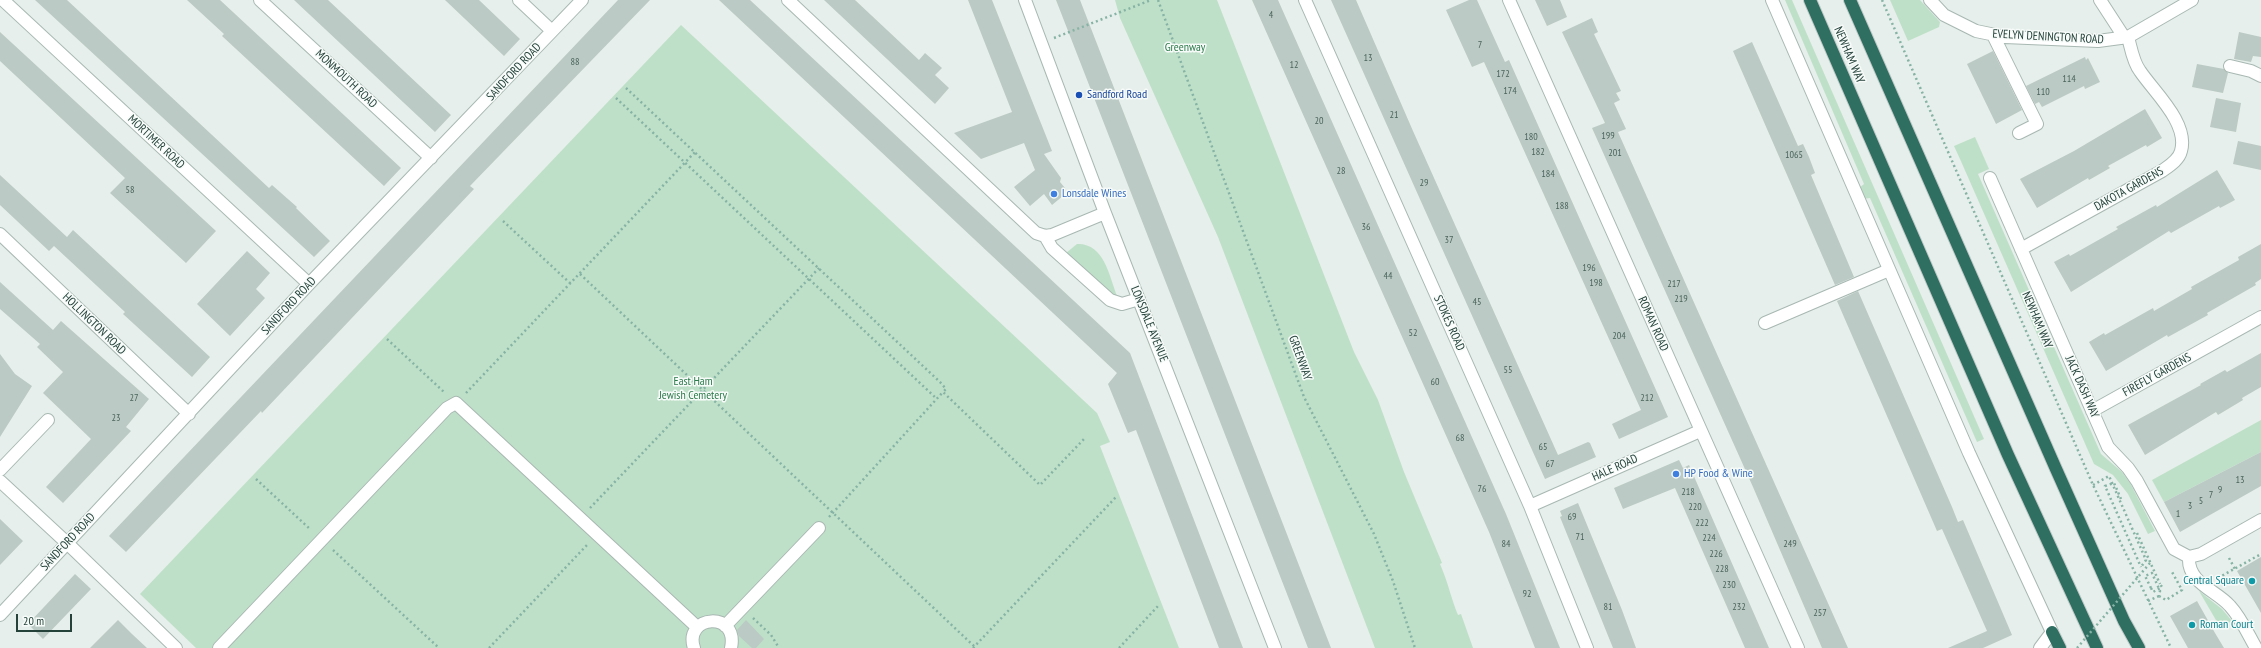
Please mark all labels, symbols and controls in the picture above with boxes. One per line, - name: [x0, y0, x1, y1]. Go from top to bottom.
- house number: 4: [1269, 9, 1273, 21]
- street label: NEWHAM WAY: [1831, 24, 1867, 86]
- street label: EVELYN DENINGTON ROAD: [1992, 27, 2104, 47]
- house number: 7: [1478, 39, 1482, 51]
- street label: SANDFORD ROAD: [484, 40, 544, 104]
- park label: Greenway: [1165, 41, 1205, 55]
- street label: MONMOUTH ROAD: [312, 47, 380, 111]
- house number: 13: [1364, 52, 1372, 64]
- house number: 88: [571, 56, 579, 68]
- house number: 12: [1290, 59, 1298, 71]
- house number: 172: [1496, 68, 1510, 80]
- house number: 114: [2062, 73, 2076, 85]
- house number: 174: [1503, 85, 1517, 97]
- house number: 110: [2036, 86, 2050, 98]
- place label: Sandford Road: [1087, 88, 1147, 102]
- marker: Sandford Road: [1074, 90, 1084, 100]
- house number: 21: [1390, 109, 1398, 121]
- street label: MORTIMER ROAD: [125, 112, 187, 172]
- house number: 20: [1315, 115, 1323, 127]
- house number: 199: [1601, 130, 1615, 142]
- house number: 180: [1524, 131, 1538, 143]
- house number: 182: [1531, 146, 1545, 158]
- house number: 201: [1608, 147, 1622, 159]
- house number: 1065: [1785, 149, 1803, 161]
- street label: DAKOTA GARDENS: [2092, 164, 2166, 214]
- house number: 28: [1337, 165, 1345, 177]
- house number: 184: [1541, 168, 1555, 180]
- house number: 29: [1420, 177, 1428, 189]
- house number: 58: [126, 184, 134, 196]
- place label: Lonsdale Wines: [1062, 187, 1126, 201]
- marker: Lonsdale Wines: [1049, 189, 1059, 199]
- house number: 188: [1555, 200, 1569, 212]
- house number: 36: [1362, 221, 1370, 233]
- house number: 37: [1445, 234, 1453, 246]
- house number: 196: [1582, 262, 1596, 274]
- house number: 44: [1384, 270, 1392, 282]
- street label: SANDFORD ROAD: [259, 274, 319, 338]
- house number: 198: [1589, 277, 1603, 289]
- house number: 217: [1667, 278, 1681, 290]
- street label: LONSDALE AVENUE: [1127, 284, 1171, 364]
- street label: NEWHAM WAY: [2019, 289, 2055, 351]
- street label: HOLLINGTON ROAD: [59, 290, 129, 358]
- street label: STOKES ROAD: [1430, 293, 1468, 353]
- house number: 219: [1674, 293, 1688, 305]
- street label: ROMAN ROAD: [1635, 295, 1671, 353]
- house number: 45: [1473, 296, 1481, 308]
- house number: 52: [1409, 327, 1417, 339]
- house number: 204: [1612, 330, 1626, 342]
- street label: GREENWAY: [1285, 334, 1315, 382]
- street label: FIREFLY GARDENS: [2120, 350, 2194, 400]
- street label: JACK DASH WAY: [2062, 354, 2102, 420]
- house number: 55: [1504, 364, 1512, 376]
- park label: East Ham Jewish Cemetery: [659, 375, 727, 403]
- house number: 60: [1431, 376, 1439, 388]
- house number: 27: [130, 392, 138, 404]
- house number: 212: [1640, 392, 1654, 404]
- house number: 23: [112, 412, 120, 424]
- house number: 68: [1456, 432, 1464, 444]
- house number: 65: [1539, 441, 1547, 453]
- street label: HALE ROAD: [1590, 452, 1640, 484]
- house number: 67: [1546, 458, 1554, 470]
- place label: HP Food & Wine: [1684, 467, 1753, 481]
- marker: HP Food & Wine: [1671, 469, 1681, 479]
- house number: 13: [2236, 474, 2244, 486]
- house number: 76: [1478, 483, 1486, 495]
- house number: 9: [2218, 484, 2222, 496]
- house number: 218: [1681, 486, 1695, 498]
- house number: 7: [2209, 489, 2213, 501]
- house number: 5: [2199, 495, 2203, 507]
- house number: 3: [2188, 500, 2192, 512]
- house number: 220: [1688, 501, 1702, 513]
- house number: 1: [2176, 508, 2180, 520]
- street label: SANDFORD ROAD: [38, 510, 98, 574]
- house number: 69: [1568, 511, 1576, 523]
- house number: 222: [1695, 517, 1709, 529]
- house number: 71: [1576, 531, 1584, 543]
- house number: 224: [1702, 532, 1716, 544]
- house number: 84: [1502, 538, 1510, 550]
- house number: 249: [1783, 538, 1797, 550]
- house number: 226: [1709, 548, 1723, 560]
- house number: 228: [1715, 563, 1729, 575]
- place label: Central Square: [2183, 574, 2244, 588]
- marker: Central Square: [2247, 576, 2257, 586]
- house number: 230: [1722, 579, 1736, 591]
- house number: 92: [1523, 588, 1531, 600]
- house number: 81: [1604, 601, 1612, 613]
- house number: 232: [1732, 601, 1746, 613]
- scale bar: [18, 606, 74, 632]
- house number: 257: [1813, 607, 1827, 619]
- text: 20 m: [23, 613, 44, 628]
- place label: Roman Court: [2200, 618, 2253, 632]
- marker: Roman Court: [2187, 620, 2197, 630]

